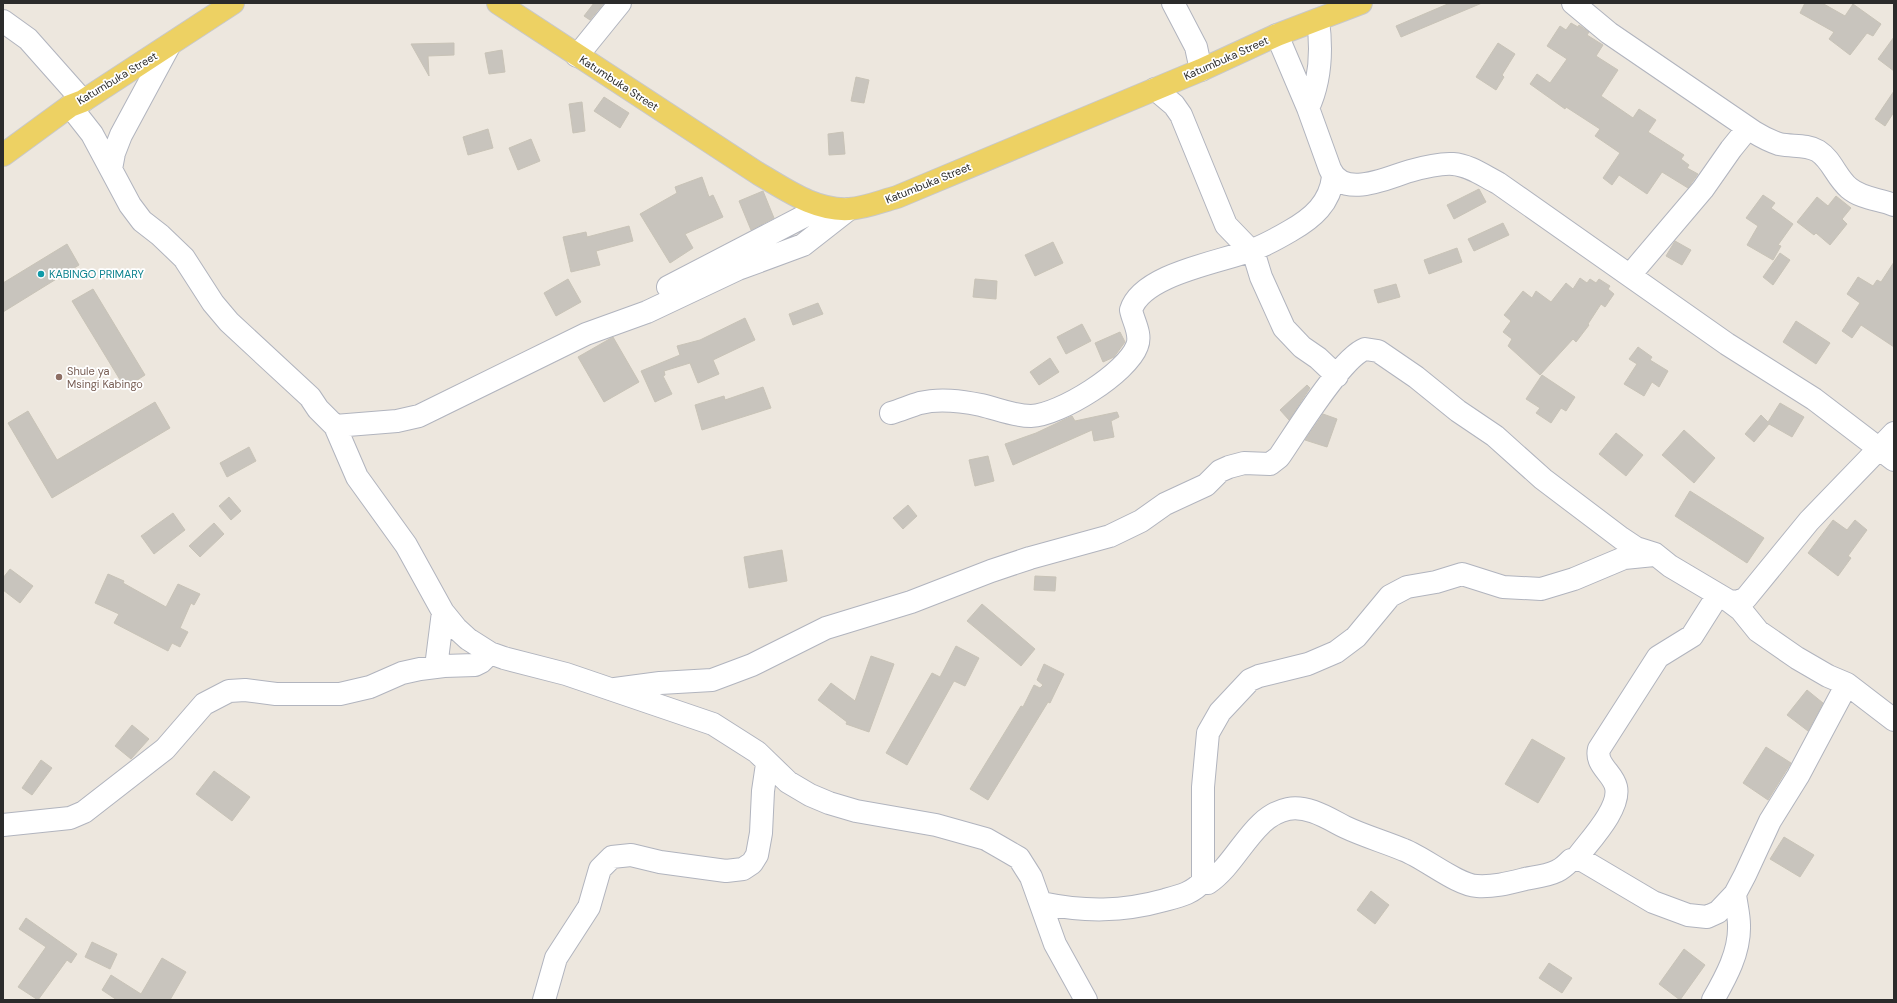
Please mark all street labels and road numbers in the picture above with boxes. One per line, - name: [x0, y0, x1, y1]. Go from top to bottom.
- street label: Katumbuka Street: [1181, 33, 1271, 83]
- street label: Katumbuka Street: [74, 49, 160, 107]
- street label: Katumbuka Street: [577, 52, 661, 114]
- street label: Katumbuka Street: [883, 159, 973, 207]

